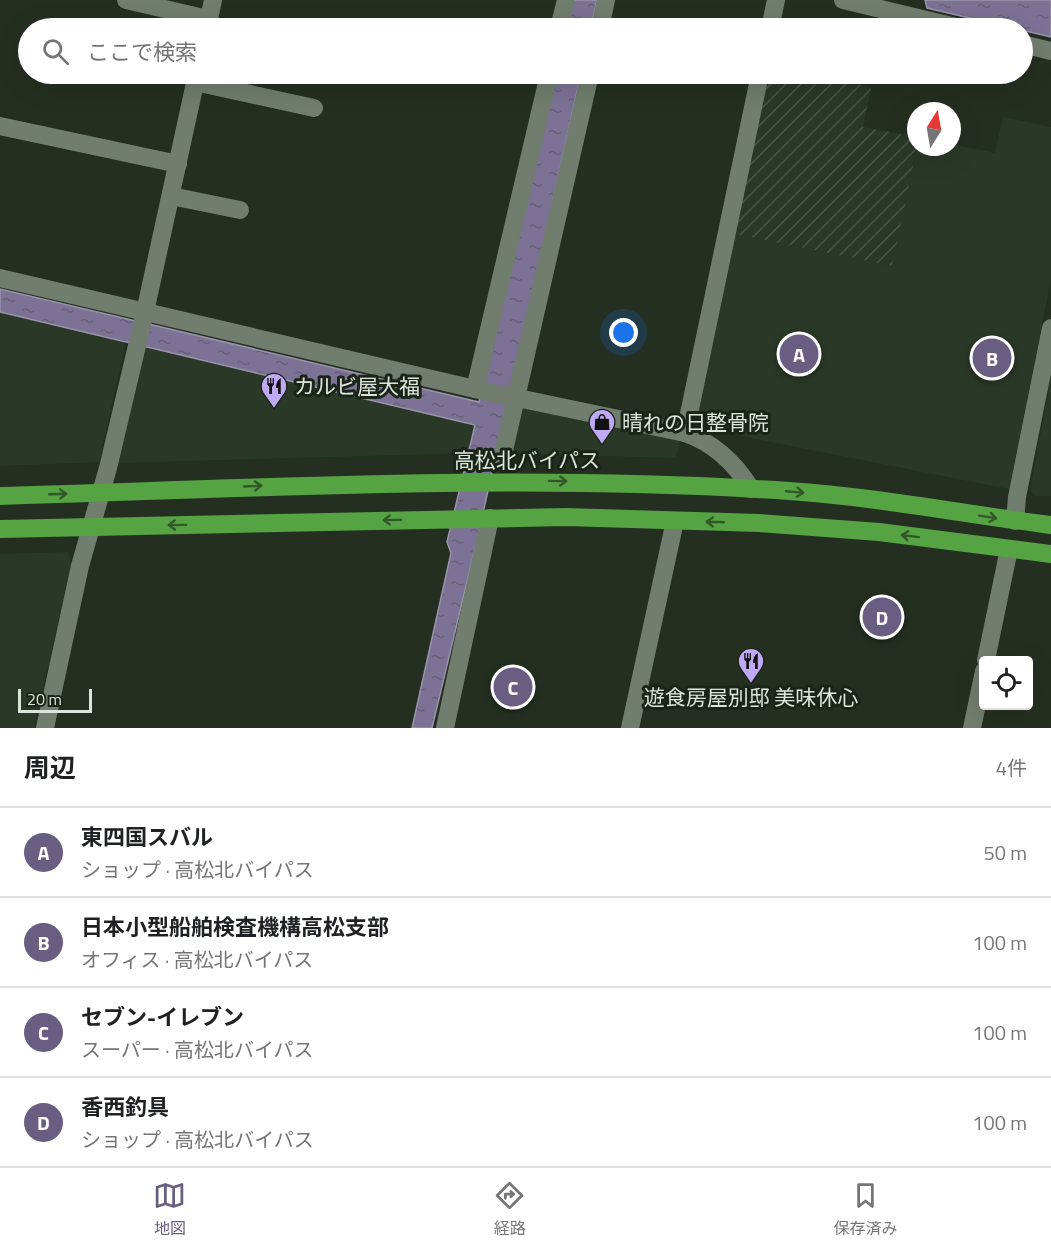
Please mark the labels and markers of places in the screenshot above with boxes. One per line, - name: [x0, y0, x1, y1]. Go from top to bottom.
- pin: A: [780, 332, 818, 376]
- pin: B: [972, 336, 1012, 380]
- place label: カルビ屋大福: [294, 370, 420, 402]
- restaurant icon: カルビ屋大福: [259, 371, 289, 409]
- place label: 晴れの日整骨院: [622, 406, 769, 438]
- shop icon: 晴れの日整骨院: [587, 407, 617, 445]
- pin: D: [862, 594, 902, 640]
- restaurant icon: 遊食房屋別邸 美味休心: [736, 646, 766, 684]
- pin: C: [494, 664, 532, 710]
- place label: 遊食房屋別邸 美味休心: [644, 681, 858, 713]

